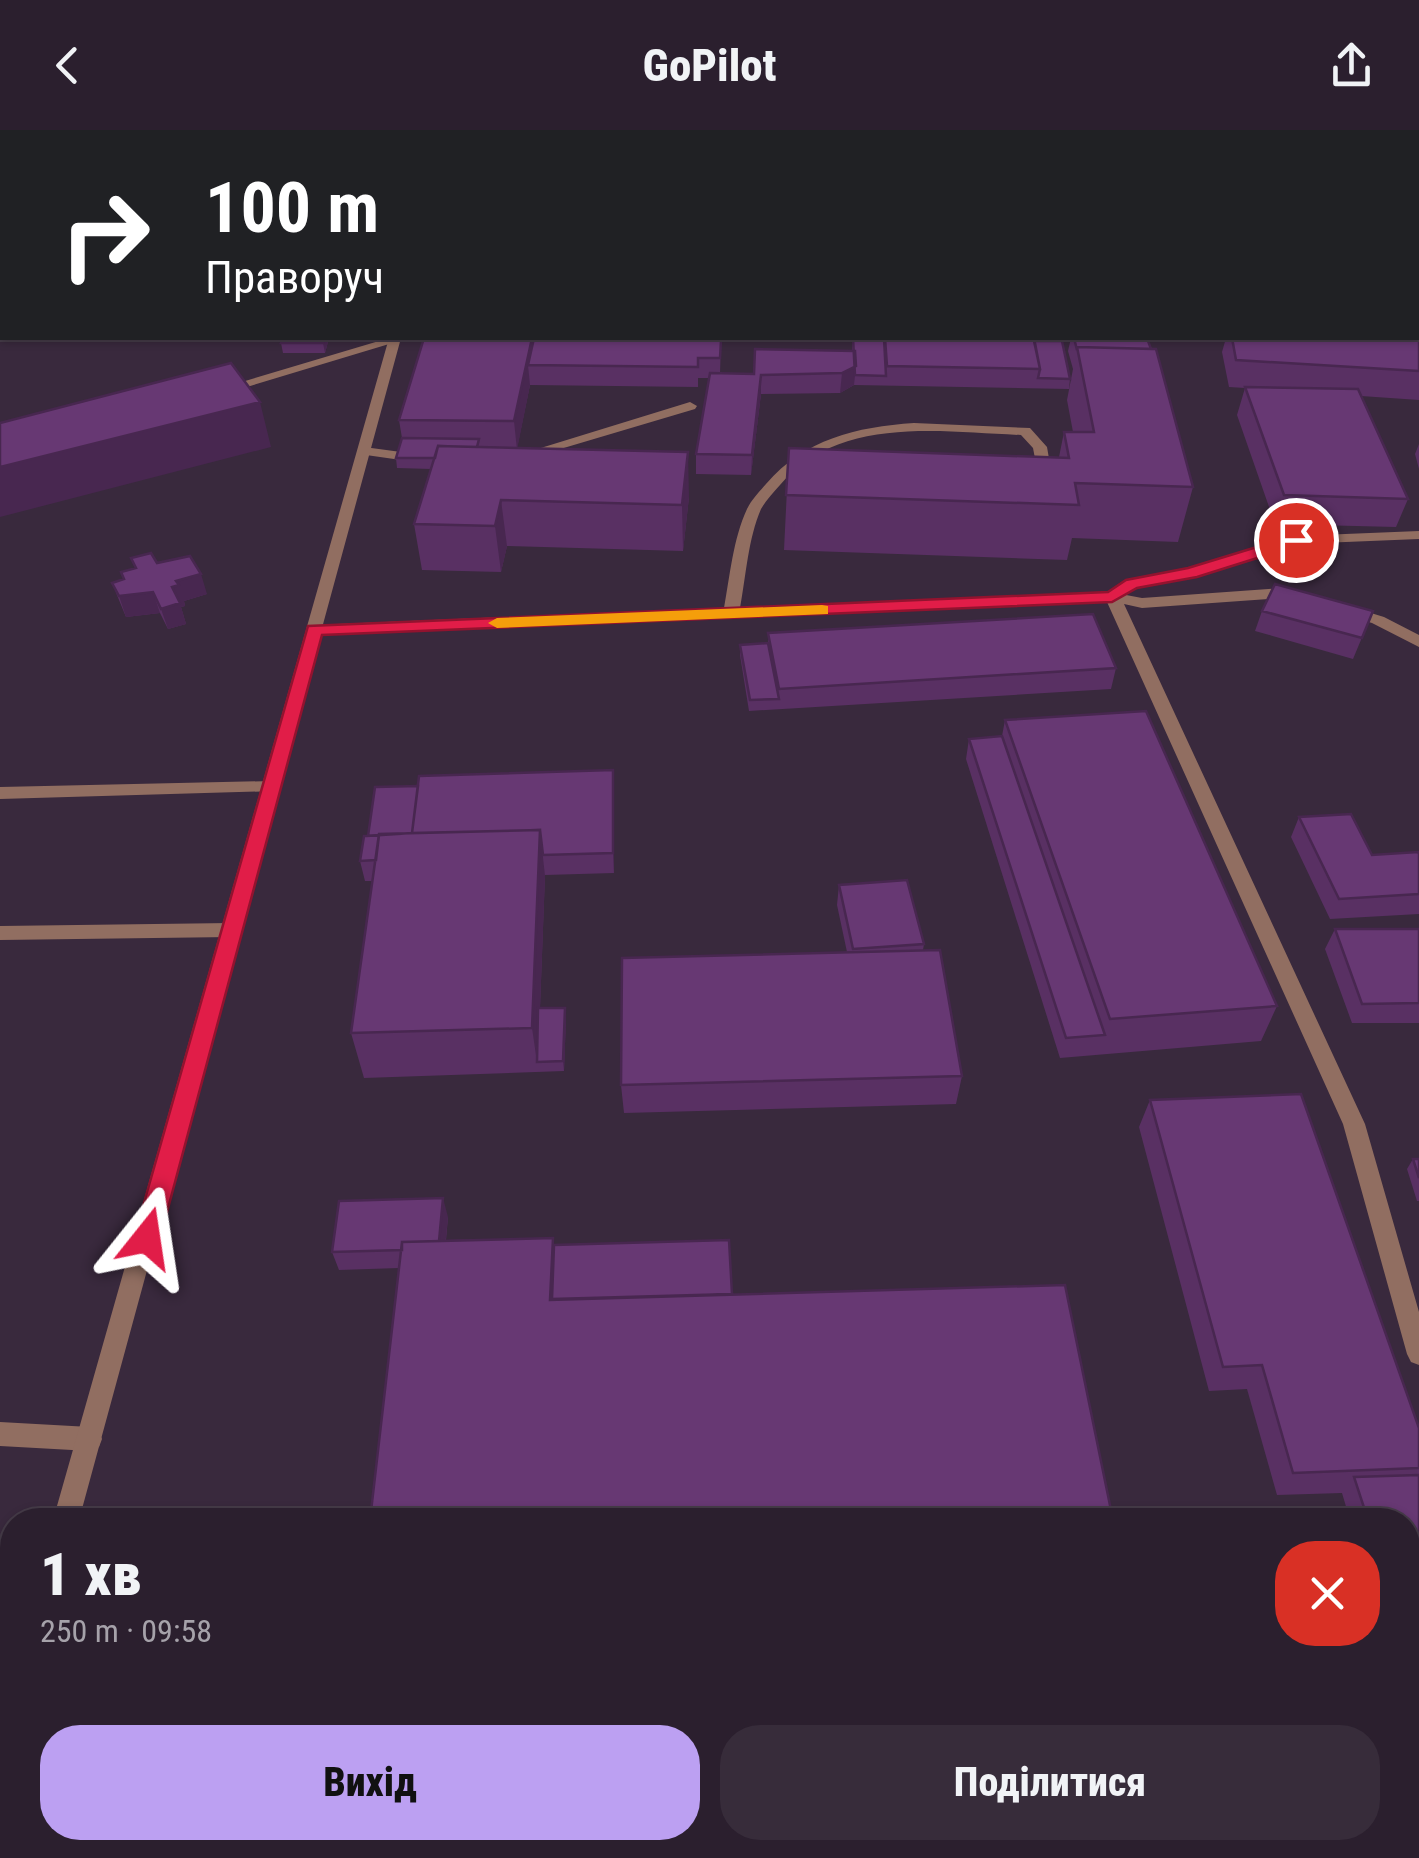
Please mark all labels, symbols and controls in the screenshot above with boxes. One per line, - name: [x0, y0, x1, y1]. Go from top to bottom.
- icon: back: [40, 38, 95, 93]
- icon: share: [1324, 38, 1379, 93]
- text: GoPilot: [643, 39, 776, 92]
- text: 100 m: [205, 167, 379, 249]
- icon: right: [40, 170, 170, 300]
- text: Праворуч: [205, 251, 384, 304]
- pin: [1254, 498, 1339, 583]
- icon: arrive: [1269, 513, 1324, 568]
- position arrow: [95, 1186, 199, 1290]
- text: 1 хв: [40, 1539, 141, 1610]
- button: close: [1275, 1541, 1380, 1646]
- text: 250 m · 09:58: [40, 1612, 212, 1650]
- button: Вихід: [40, 1725, 700, 1840]
- button: Поділитися: [720, 1725, 1380, 1840]

